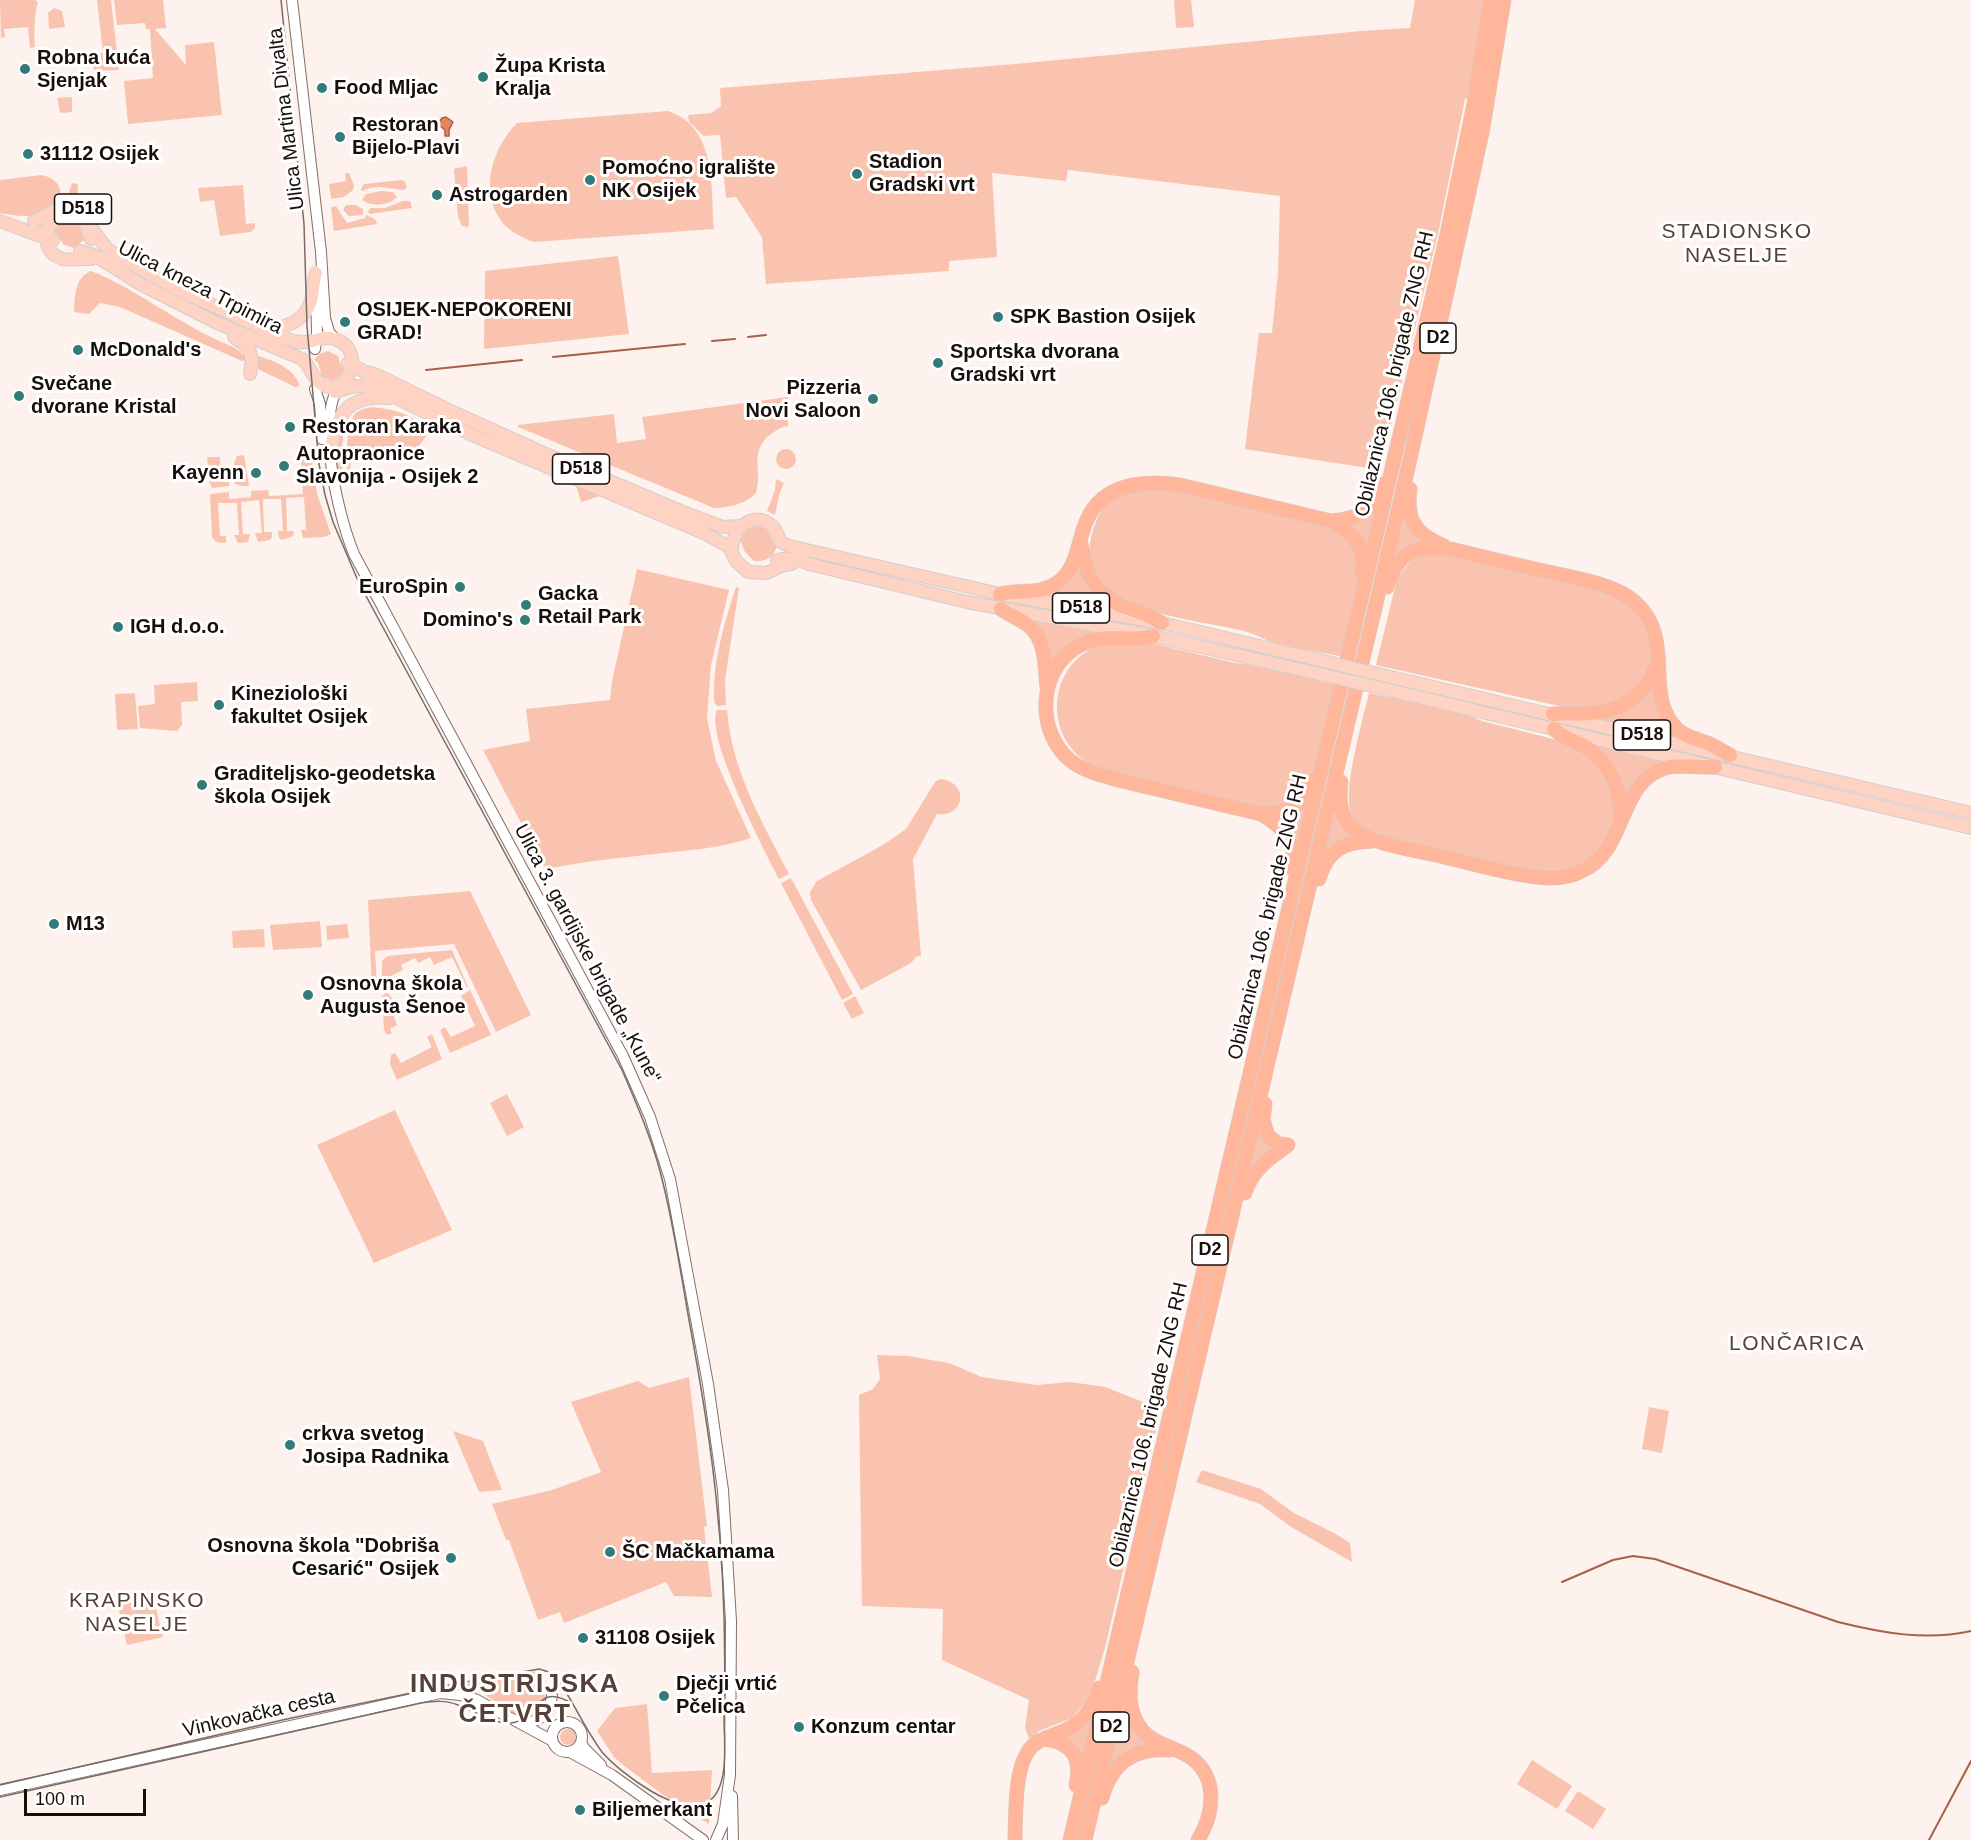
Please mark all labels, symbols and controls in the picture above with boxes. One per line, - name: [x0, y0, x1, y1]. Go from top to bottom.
- street label: Ulica Martina Divalta: [264, 27, 310, 211]
- place label: Robna kuća Sjenjak: [37, 46, 150, 93]
- place label: Župa Krista Kralja: [495, 54, 605, 101]
- marker: Robna kuća Sjenjak: [18, 62, 32, 76]
- marker: Župa Krista Kralja: [476, 70, 490, 84]
- place label: Food Mljac: [334, 76, 438, 100]
- marker: Food Mljac: [315, 81, 329, 95]
- place label: Restoran Bijelo-Plavi: [352, 113, 460, 160]
- marker: Restoran Bijelo-Plavi: [333, 130, 347, 144]
- place label: 31112 Osijek: [40, 142, 159, 166]
- marker: 31112 Osijek: [21, 147, 35, 161]
- place label: Stadion Gradski vrt: [869, 150, 975, 197]
- place label: Pomoćno igralište NK Osijek: [602, 156, 775, 203]
- marker: Stadion Gradski vrt: [850, 167, 864, 181]
- marker: Pomoćno igralište NK Osijek: [583, 173, 597, 187]
- place label: Astrogarden: [449, 183, 568, 207]
- marker: Astrogarden: [430, 188, 444, 202]
- road number: D518: [54, 194, 112, 224]
- district label: STADIONSKO NASELJE: [1661, 219, 1813, 269]
- street label: Obilaznica 106. brigade ZNG RH: [1350, 229, 1440, 519]
- street label: Ulica kneza Trpimira: [114, 236, 286, 340]
- place label: OSIJEK-NEPOKORENI GRAD!: [357, 298, 571, 345]
- place label: SPK Bastion Osijek: [1010, 305, 1196, 329]
- marker: SPK Bastion Osijek: [991, 310, 1005, 324]
- marker: OSIJEK-NEPOKORENI GRAD!: [338, 315, 352, 329]
- road number: D2: [1420, 323, 1456, 353]
- place label: McDonald's: [90, 338, 201, 362]
- place label: Sportska dvorana Gradski vrt: [950, 340, 1119, 387]
- marker: McDonald's: [71, 343, 85, 357]
- marker: Sportska dvorana Gradski vrt: [931, 356, 945, 370]
- place label: Svečane dvorane Kristal: [31, 372, 177, 419]
- place label: Pizzeria Novi Saloon: [745, 376, 861, 423]
- marker: Svečane dvorane Kristal: [12, 389, 26, 403]
- marker: Pizzeria Novi Saloon: [866, 392, 880, 406]
- place label: Restoran Karaka: [302, 415, 461, 439]
- marker: Restoran Karaka: [283, 420, 297, 434]
- place label: Autopraonice Slavonija - Osijek 2: [296, 442, 478, 489]
- road number: D518: [552, 454, 610, 484]
- marker: Autopraonice Slavonija - Osijek 2: [277, 459, 291, 473]
- place label: Kayenn: [172, 461, 244, 485]
- marker: Kayenn: [249, 466, 263, 480]
- place label: EuroSpin: [359, 575, 448, 599]
- marker: EuroSpin: [453, 580, 467, 594]
- place label: Gacka Retail Park: [538, 582, 641, 629]
- road number: D518: [1052, 593, 1110, 623]
- marker: Gacka Retail Park: [519, 598, 533, 612]
- place label: Domino's: [423, 608, 513, 632]
- marker: Domino's: [518, 613, 532, 627]
- place label: IGH d.o.o.: [130, 615, 224, 639]
- marker: IGH d.o.o.: [111, 620, 125, 634]
- place label: Kineziološki fakultet Osijek: [231, 682, 368, 729]
- marker: Kineziološki fakultet Osijek: [212, 698, 226, 712]
- road number: D518: [1614, 720, 1670, 750]
- place label: Graditeljsko-geodetska škola Osijek: [214, 762, 435, 809]
- street label: Obilaznica 106. brigade ZNG RH: [1223, 772, 1313, 1062]
- marker: Graditeljsko-geodetska škola Osijek: [195, 778, 209, 792]
- street label: Ulica 3. gardijske brigade „Kune“: [508, 820, 666, 1088]
- place label: M13: [66, 912, 105, 936]
- marker: M13: [47, 917, 61, 931]
- place label: Osnovna škola Augusta Šenoe: [320, 972, 466, 1019]
- marker: Osnovna škola Augusta Šenoe: [301, 988, 315, 1002]
- road number: D2: [1192, 1235, 1228, 1265]
- street label: Obilaznica 106. brigade ZNG RH: [1104, 1280, 1194, 1570]
- district label: LONČARICA: [1729, 1331, 1865, 1357]
- place label: crkva svetog Josipa Radnika: [302, 1422, 449, 1469]
- marker: crkva svetog Josipa Radnika: [283, 1438, 297, 1452]
- place label: Osnovna škola "Dobriša Cesarić" Osijek: [207, 1534, 439, 1581]
- place label: ŠC Mačkamama: [622, 1540, 774, 1564]
- marker: ŠC Mačkamama: [603, 1545, 617, 1559]
- marker: Osnovna škola "Dobriša Cesarić" Osijek: [444, 1551, 458, 1565]
- district label: KRAPINSKO NASELJE: [69, 1588, 205, 1638]
- place label: 31108 Osijek: [595, 1626, 715, 1650]
- marker: 31108 Osijek: [576, 1631, 590, 1645]
- district label: INDUSTRIJSKA ČETVRT: [410, 1669, 620, 1730]
- place label: Dječji vrtić Pčelica: [676, 1672, 777, 1719]
- street label: Vinkovačka cesta: [181, 1685, 337, 1743]
- marker: Dječji vrtić Pčelica: [657, 1689, 671, 1703]
- road number: D2: [1093, 1712, 1129, 1742]
- place label: Konzum centar: [811, 1715, 955, 1739]
- marker: Konzum centar: [792, 1720, 806, 1734]
- scale bar: [27, 1777, 148, 1815]
- text: 100 m: [35, 1789, 85, 1809]
- place label: Biljemerkant: [592, 1798, 712, 1822]
- marker: Biljemerkant: [573, 1803, 587, 1817]

